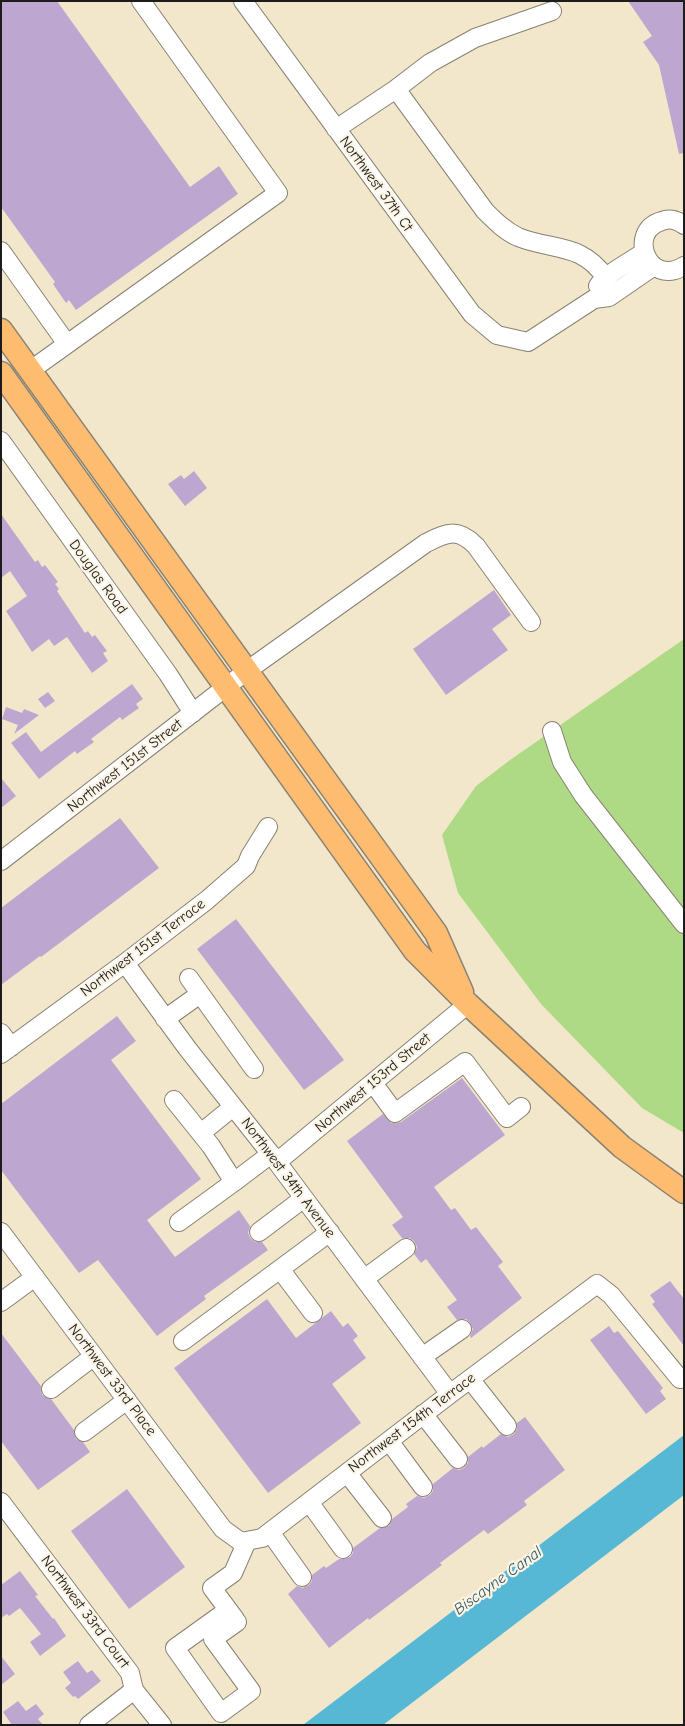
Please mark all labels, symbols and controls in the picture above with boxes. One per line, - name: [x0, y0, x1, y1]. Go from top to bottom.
- street label: Northwest 37th Ct: [335, 133, 417, 235]
- street label: Douglas Road: [65, 536, 131, 618]
- street label: Northwest 151st Street: [64, 716, 186, 816]
- street label: Northwest 151st Terrace: [77, 895, 209, 1001]
- street label: Northwest 153rd Street: [311, 1029, 435, 1137]
- street label: Northwest 34th Avenue: [237, 1114, 339, 1242]
- street label: Northwest 33rd Place: [64, 1320, 160, 1440]
- street label: Northwest 154th Terrace: [345, 1369, 479, 1477]
- water label: Biscayne Canal: [450, 1543, 546, 1619]
- street label: Northwest 33rd Court: [37, 1552, 133, 1672]

